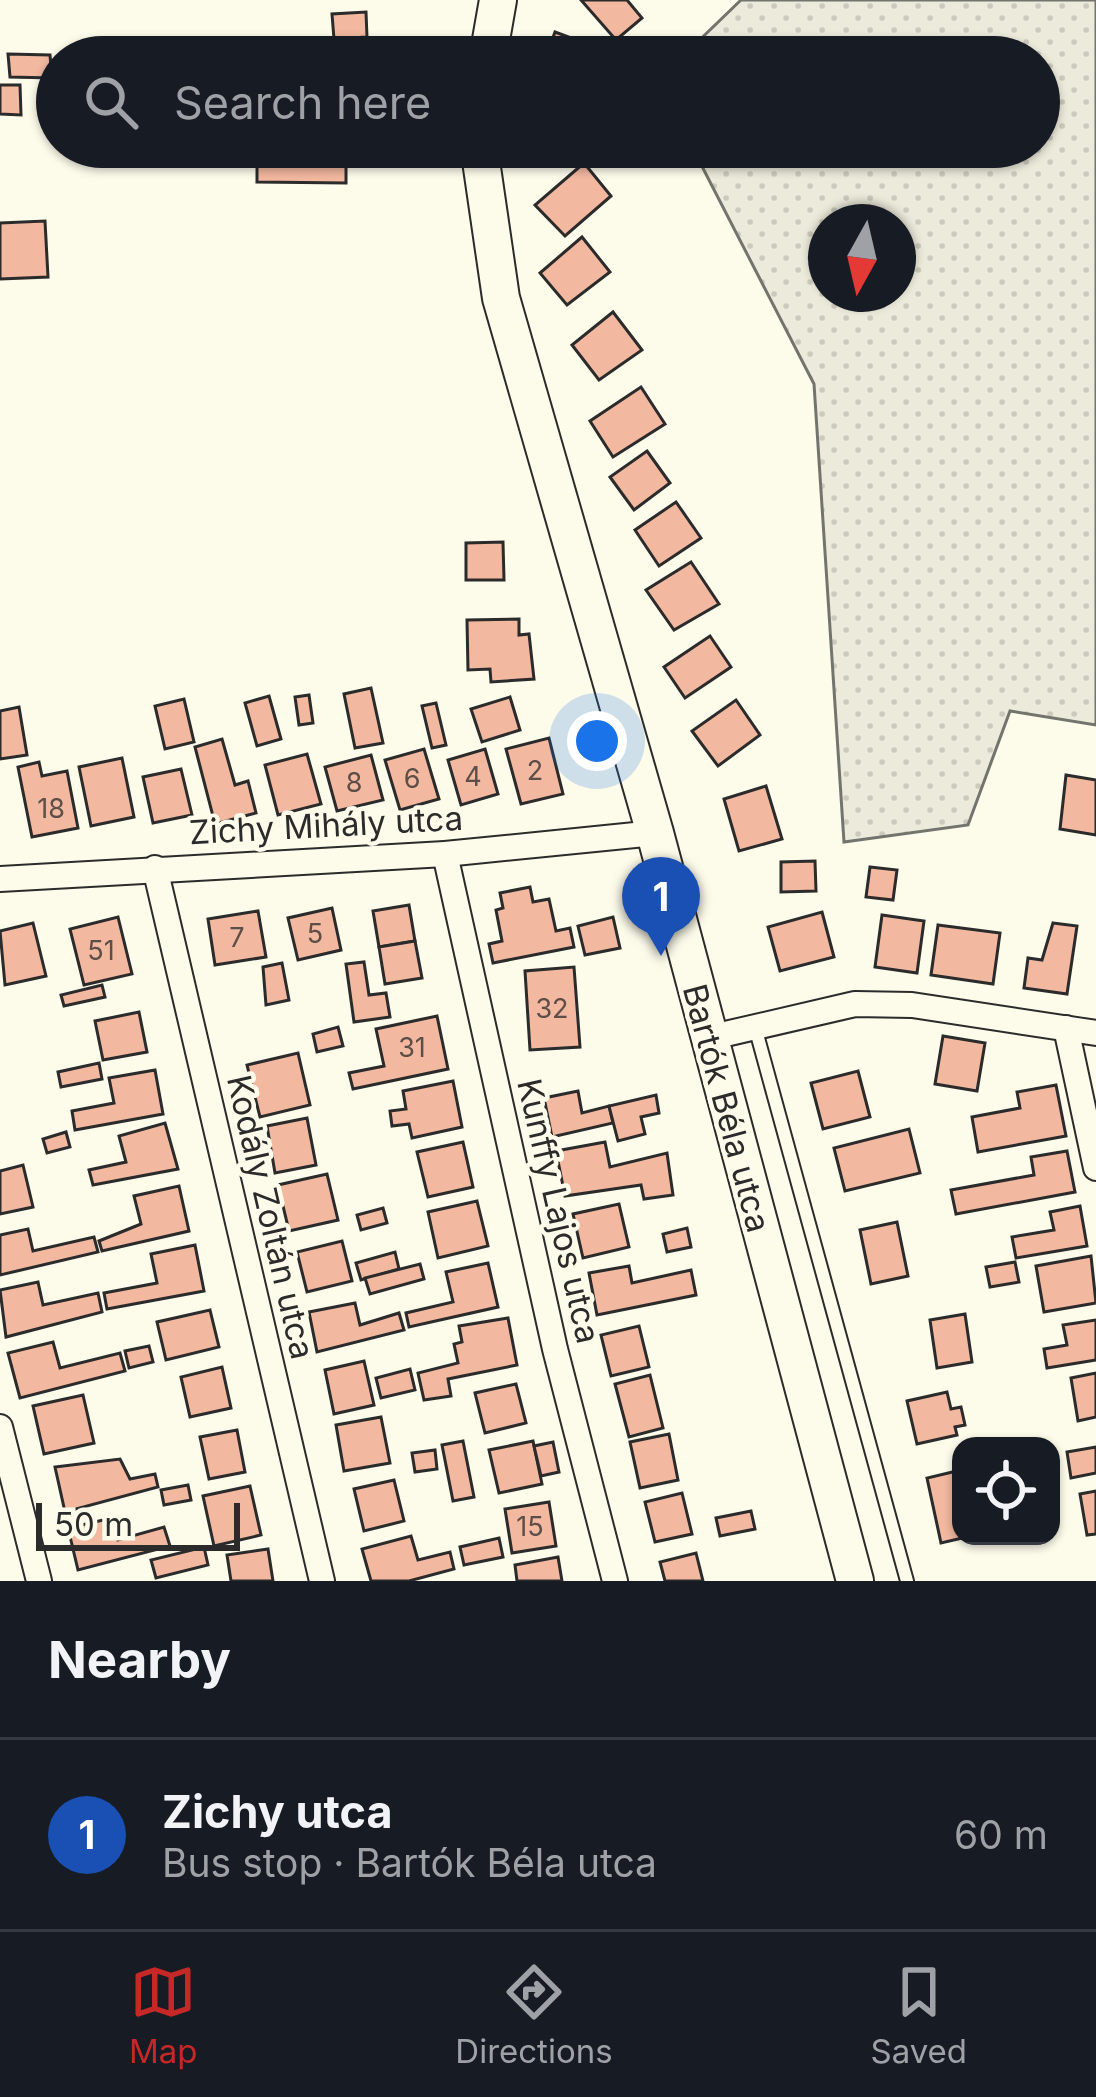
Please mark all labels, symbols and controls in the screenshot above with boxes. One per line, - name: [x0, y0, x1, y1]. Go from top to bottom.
- search box: [36, 36, 1060, 168]
- icon: search: [78, 69, 144, 135]
- text: Search here: [174, 75, 431, 130]
- north arrow: [808, 204, 916, 312]
- your location: [567, 711, 627, 771]
- house number: 2: [527, 754, 543, 787]
- house number: 4: [464, 760, 482, 793]
- house number: 6: [404, 762, 420, 795]
- house number: 8: [346, 766, 362, 799]
- house number: 18: [37, 792, 65, 825]
- street label: Zichy Mihály utca: [188, 798, 464, 852]
- pin: 1: [622, 857, 700, 956]
- house number: 5: [307, 917, 323, 950]
- house number: 7: [229, 921, 245, 954]
- house number: 51: [87, 934, 115, 967]
- street label: Bartók Béla utca: [675, 980, 779, 1236]
- house number: 32: [535, 992, 569, 1025]
- house number: 31: [398, 1031, 426, 1064]
- street label: Kodály Zoltán utca: [219, 1071, 323, 1363]
- street label: Kunffy Lajos utca: [509, 1075, 609, 1347]
- map controls: [952, 1437, 1060, 1545]
- button: locate: [952, 1437, 1060, 1545]
- scale bar: [36, 1497, 240, 1550]
- text: 50 m: [54, 1504, 133, 1544]
- house number: 15: [516, 1510, 544, 1543]
- text: Nearby: [48, 1629, 231, 1690]
- text: Zichy utca: [162, 1784, 393, 1839]
- text: 1: [79, 1811, 95, 1858]
- text: 60 m: [954, 1811, 1048, 1858]
- text: Bus stop · Bartók Béla utca: [162, 1839, 657, 1886]
- tab: Map: [129, 1959, 197, 2071]
- tab: Directions: [455, 1959, 613, 2071]
- tab: Saved: [870, 1959, 967, 2071]

